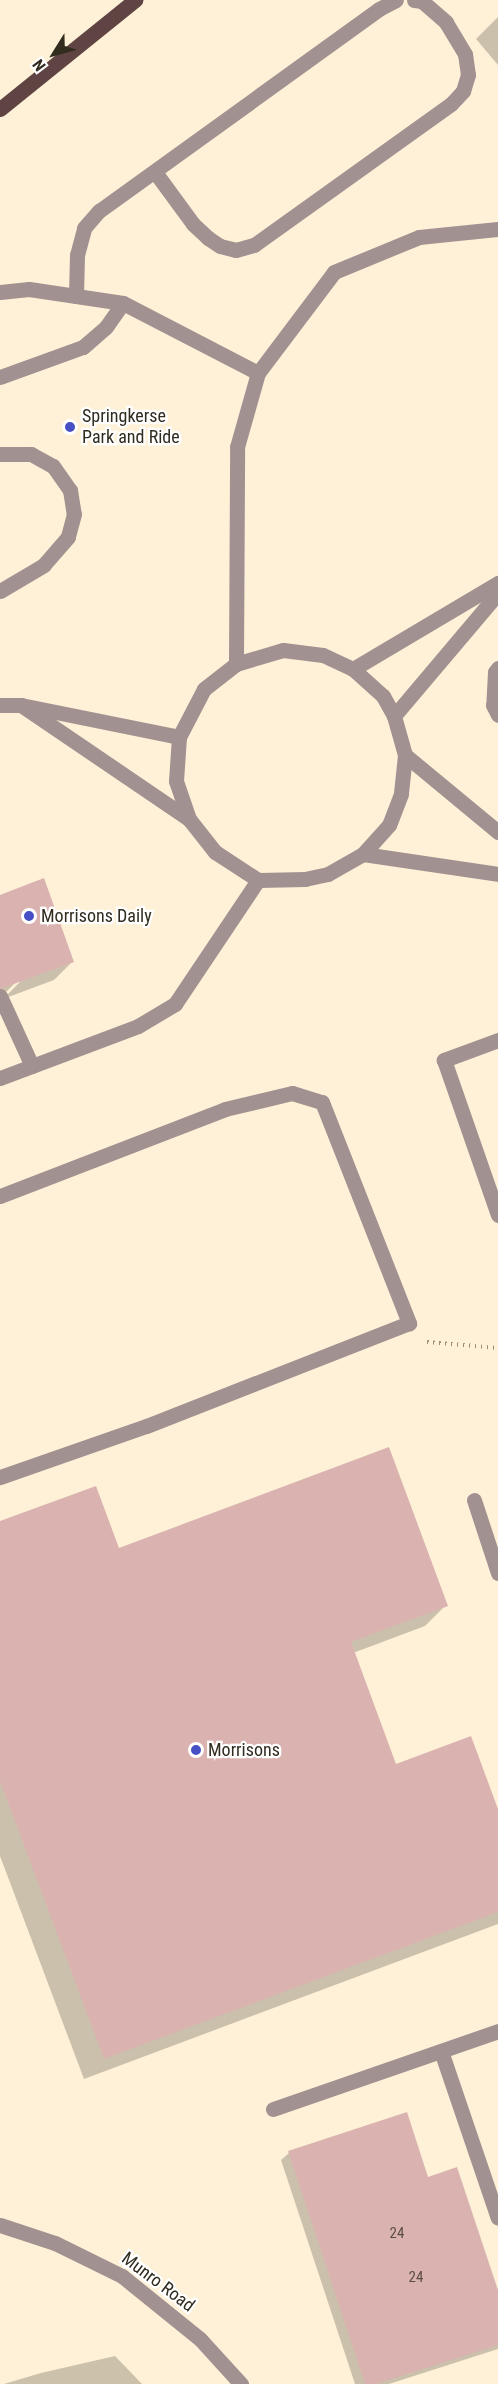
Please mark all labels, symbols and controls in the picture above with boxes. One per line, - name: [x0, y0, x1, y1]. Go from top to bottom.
- north arrow: [24, 24, 84, 84]
- text: N: [29, 56, 50, 75]
- place label: Springkerse Park and Ride: [82, 406, 180, 448]
- marker: Springkerse Park and Ride: [63, 420, 77, 434]
- place label: Morrisons Daily: [41, 905, 152, 927]
- marker: Morrisons Daily: [22, 909, 36, 923]
- place label: Morrisons: [208, 1739, 280, 1761]
- marker: Morrisons: [189, 1743, 203, 1757]
- house number: 24: [390, 2225, 404, 2243]
- street label: Munro Road: [117, 2248, 199, 2316]
- house number: 24: [409, 2269, 423, 2287]

